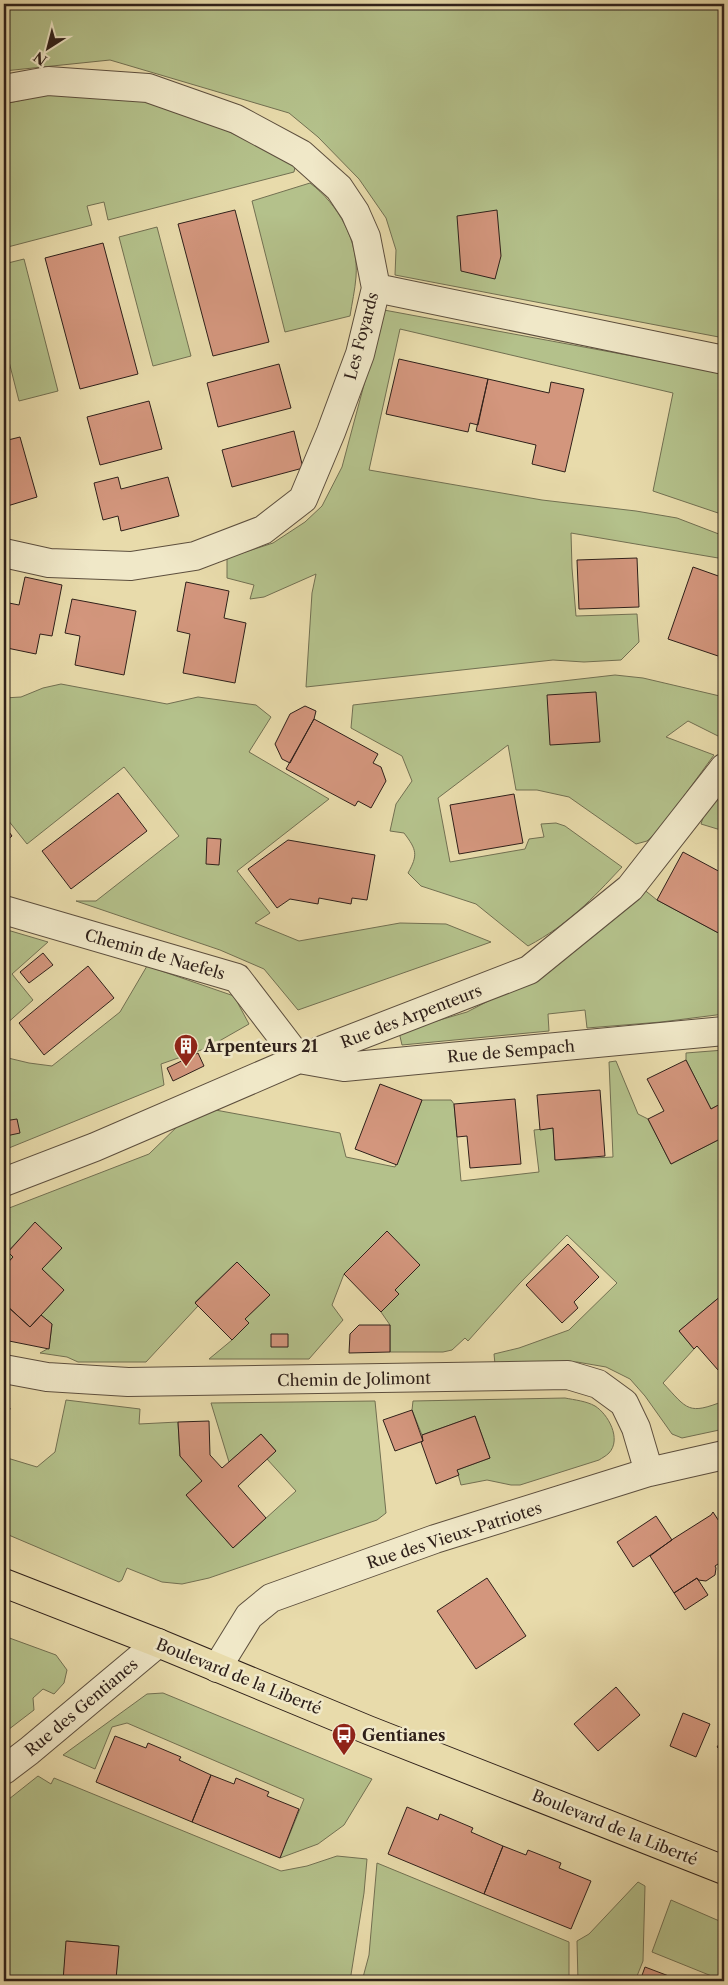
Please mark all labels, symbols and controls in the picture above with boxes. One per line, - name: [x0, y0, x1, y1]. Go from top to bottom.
- north arrow: [22, 22, 72, 72]
- text: N: [30, 48, 51, 69]
- street label: Les Foyards: [340, 290, 382, 382]
- street label: Chemin de Naefels: [83, 924, 227, 984]
- street label: Rue des Arpenteurs: [338, 980, 484, 1052]
- building icon: Arpenteurs 21: [173, 1033, 199, 1067]
- street label: Rue de Sempach: [446, 1035, 576, 1067]
- place label: Arpenteurs 21: [203, 1036, 319, 1056]
- street label: Chemin de Jolimont: [277, 1368, 431, 1390]
- street label: Rue des Vieux-Patriotes: [364, 1497, 544, 1573]
- street label: Boulevard de la Liberté: [153, 1634, 325, 1718]
- street label: Rue des Gentianes: [20, 1654, 142, 1760]
- bus stop icon: Gentianes: [331, 1722, 357, 1756]
- place label: Gentianes: [362, 1725, 445, 1745]
- street label: Boulevard de la Liberté: [529, 1785, 701, 1869]

